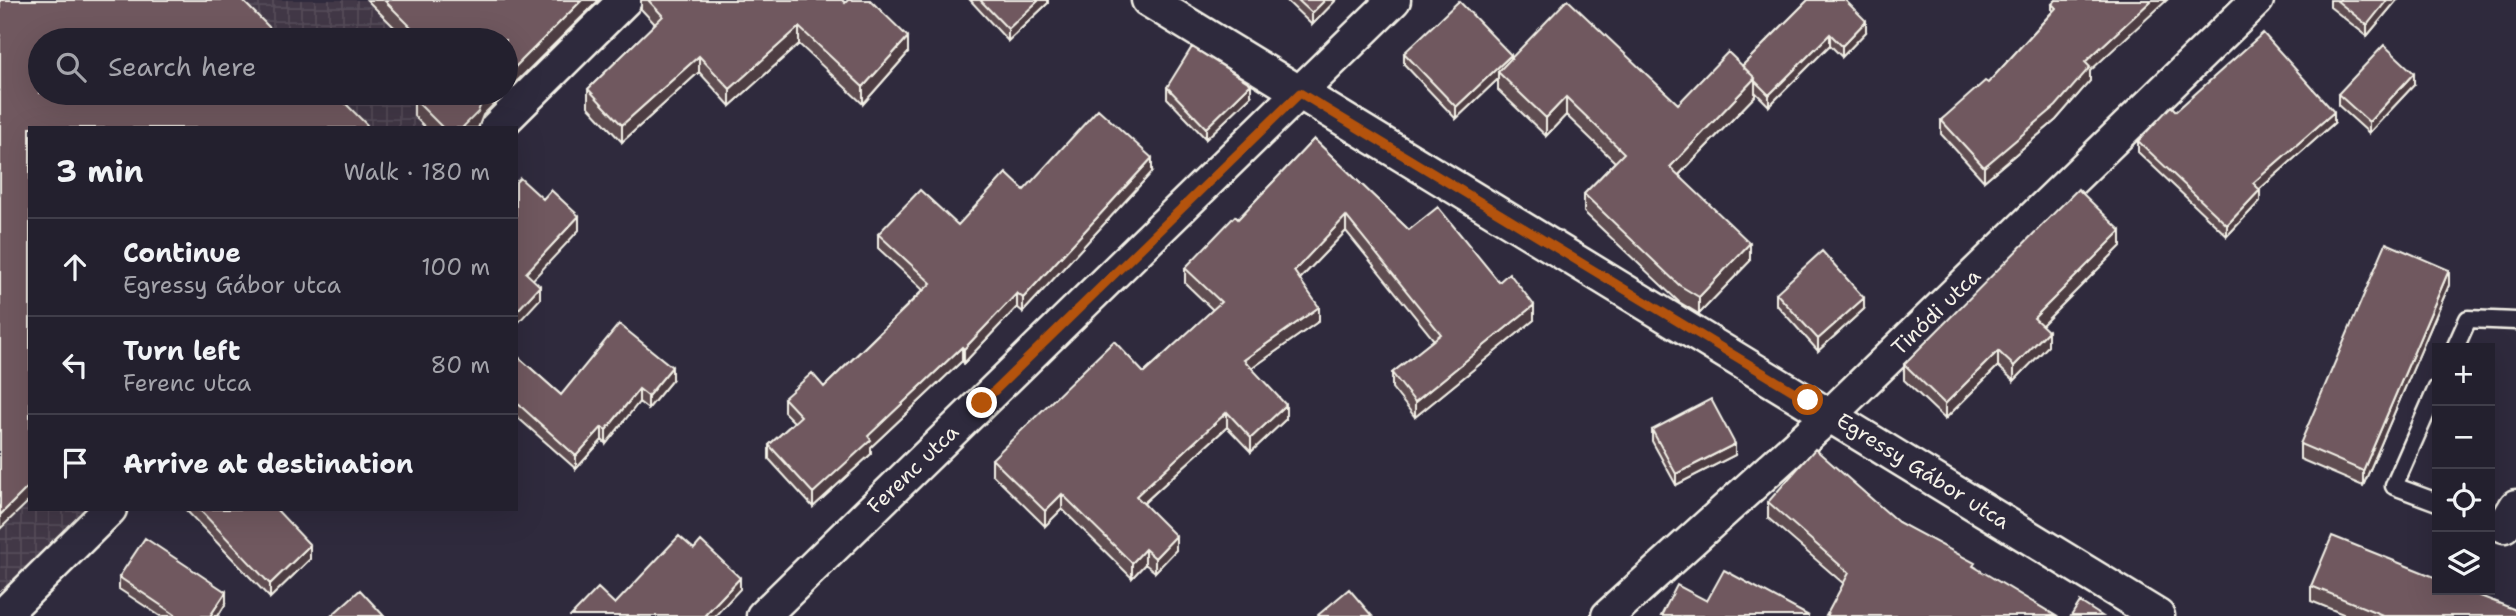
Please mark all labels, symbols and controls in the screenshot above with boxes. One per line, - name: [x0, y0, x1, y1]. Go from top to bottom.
- search box: [28, 28, 518, 105]
- icon: search: [52, 48, 90, 86]
- text: Search here: [108, 49, 257, 84]
- text: 3 min: [56, 151, 143, 192]
- text: Walk · 180 m: [344, 157, 490, 187]
- text: Continue: [123, 235, 241, 270]
- icon: ahead: [56, 248, 94, 286]
- text: 100 m: [421, 252, 490, 282]
- street label: Tinódi utca: [1885, 262, 1987, 362]
- text: Egressy Gábor utca: [123, 270, 341, 300]
- text: Turn left: [123, 333, 240, 368]
- map controls: [2432, 343, 2495, 595]
- button: +: [2432, 343, 2495, 406]
- icon: left: [56, 346, 94, 384]
- text: 80 m: [431, 350, 490, 380]
- text: Ferenc utca: [123, 368, 251, 398]
- route start: [1792, 384, 1823, 415]
- route end: [966, 387, 997, 418]
- street label: Egressy Gábor utca: [1831, 406, 2015, 536]
- button: −: [2432, 406, 2495, 469]
- street label: Ferenc utca: [861, 418, 965, 520]
- icon: arrive: [56, 444, 94, 482]
- text: Arrive at destination: [123, 446, 413, 481]
- button: locate: [2432, 469, 2495, 532]
- button: layers: [2432, 532, 2495, 595]

